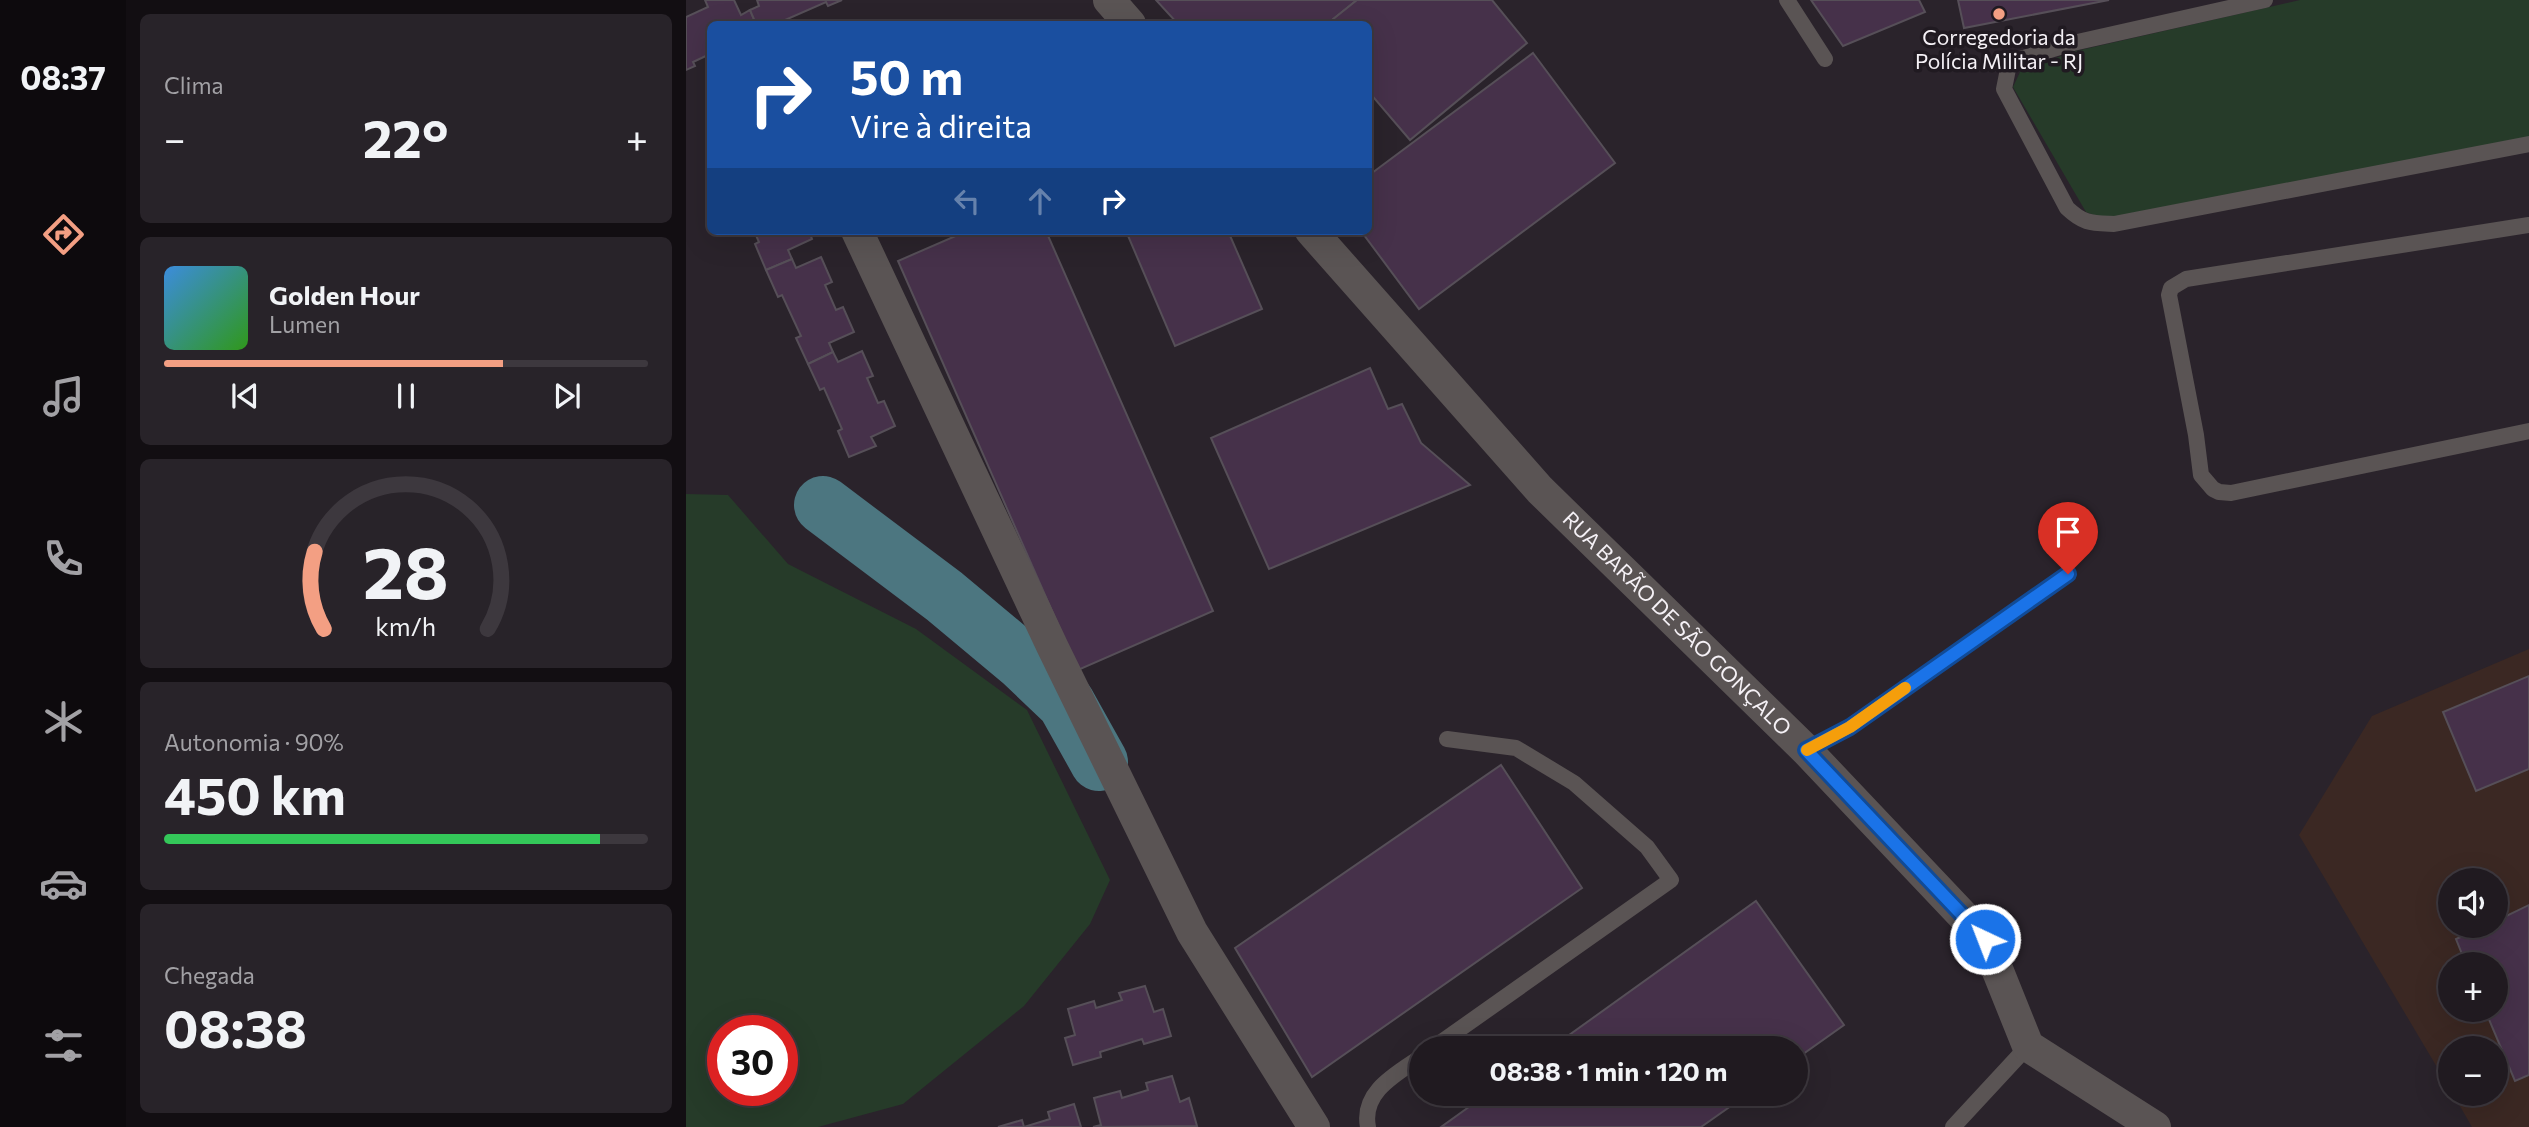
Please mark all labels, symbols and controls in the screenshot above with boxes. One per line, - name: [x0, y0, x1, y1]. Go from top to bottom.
- marker: Corregedoria da Polícia Militar - RJ: [1991, 6, 2007, 22]
- place label: Corregedoria da Polícia Militar - RJ: [1915, 24, 2083, 73]
- text: 50 m: [850, 45, 963, 105]
- icon: right: [735, 49, 826, 140]
- text: 08:37: [20, 57, 106, 97]
- text: Clima: [164, 71, 224, 99]
- text: 22°: [363, 105, 448, 169]
- text: Vire à direita: [850, 105, 1032, 145]
- text: −: [164, 114, 186, 161]
- text: +: [626, 114, 648, 161]
- icon: left: [948, 182, 986, 220]
- icon: ahead: [1021, 182, 1059, 220]
- icon: right: [1094, 182, 1132, 220]
- icon: directions: [39, 210, 88, 259]
- text: Golden Hour: [269, 279, 420, 310]
- text: Lumen: [269, 310, 340, 338]
- icon: music: [39, 372, 88, 421]
- icon: previous: [226, 377, 264, 415]
- icon: pause: [387, 377, 425, 415]
- icon: next: [548, 377, 586, 415]
- pin: [2038, 502, 2098, 574]
- street label: RUA BARÃO DE SÃO GONÇALO: [1558, 506, 1797, 740]
- icon: arrive: [2049, 513, 2087, 551]
- text: 28: [363, 526, 449, 615]
- icon: phone: [39, 534, 88, 583]
- text: km/h: [376, 611, 436, 641]
- icon: climate: [39, 697, 88, 746]
- text: Autonomia · 90%: [164, 728, 344, 756]
- text: 450 km: [164, 762, 346, 826]
- icon: car: [39, 859, 88, 908]
- map controls: [2438, 868, 2508, 1106]
- button: sound: [2438, 868, 2508, 938]
- position arrow: [1948, 902, 2022, 976]
- button: +: [2438, 952, 2508, 1022]
- text: Chegada: [164, 961, 255, 989]
- text: 08:38: [164, 995, 307, 1059]
- speed limit sign: 30: [707, 1015, 798, 1106]
- icon: filters: [39, 1021, 88, 1070]
- button: −: [2438, 1036, 2508, 1106]
- text: 08:38 · 1 min · 120 m: [1489, 1055, 1728, 1086]

